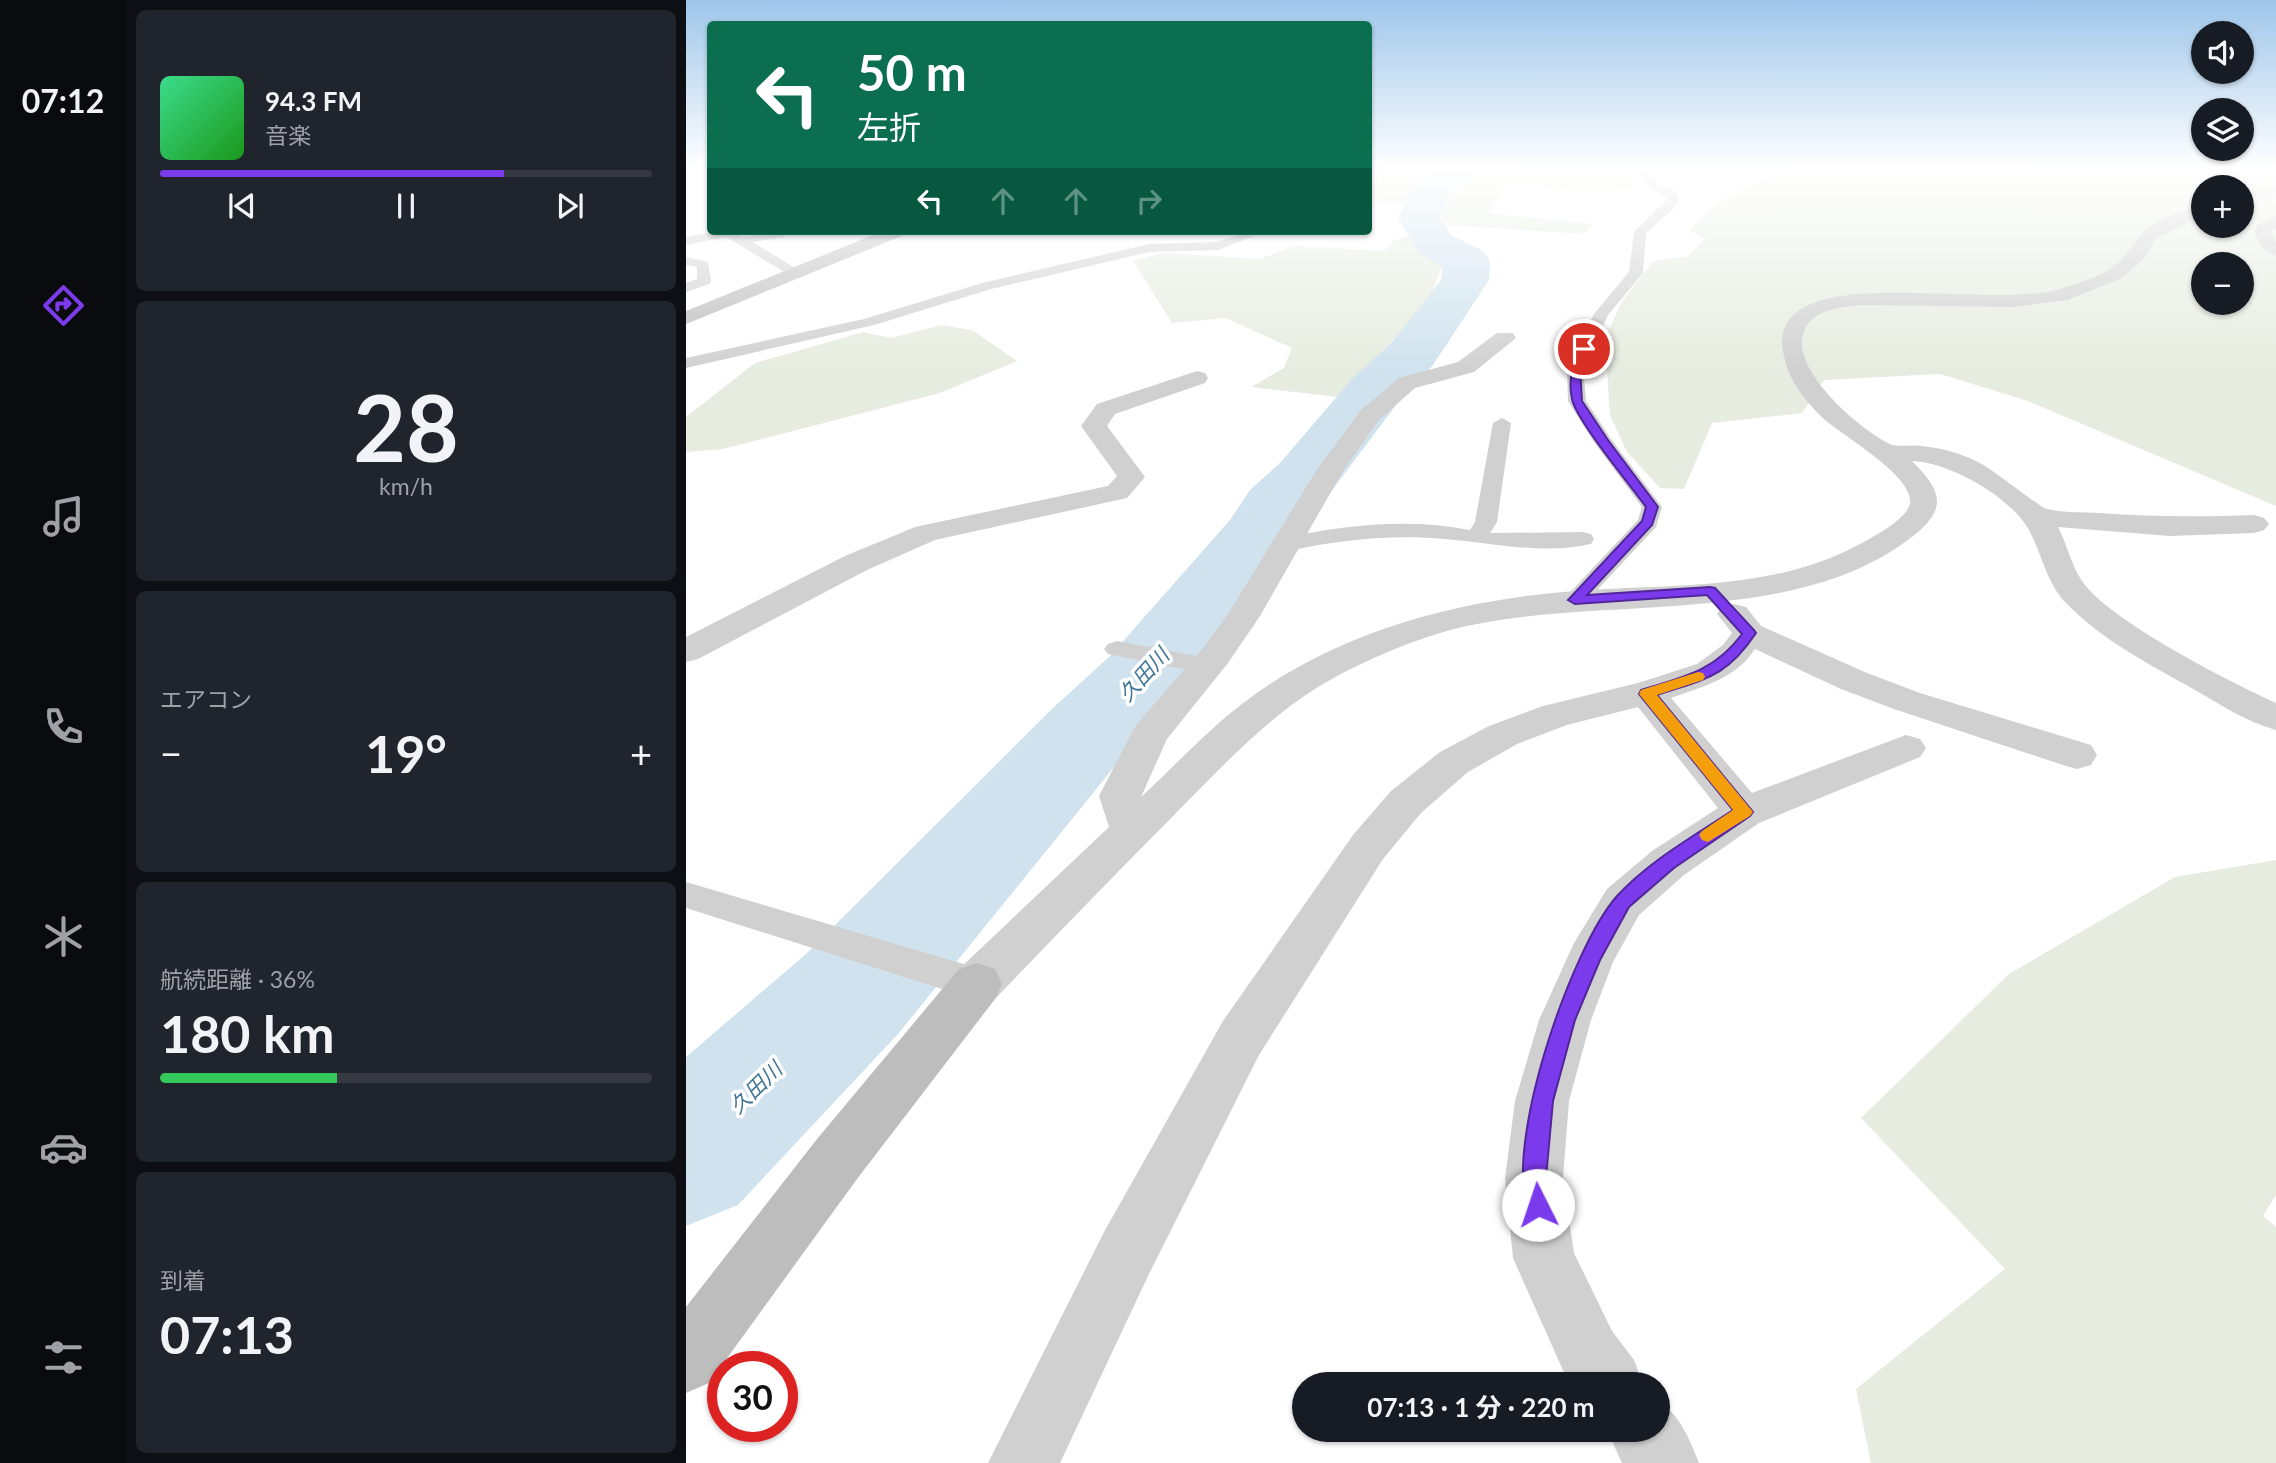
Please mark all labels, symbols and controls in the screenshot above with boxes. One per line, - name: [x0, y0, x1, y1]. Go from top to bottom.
- map controls: [2191, 21, 2254, 315]
- button: sound: [2191, 21, 2254, 84]
- text: 50 m: [857, 43, 967, 101]
- icon: left: [742, 49, 833, 140]
- text: 07:12: [22, 81, 104, 120]
- text: 94.3 FM: [265, 85, 362, 117]
- button: layers: [2191, 98, 2254, 161]
- text: 左折: [857, 107, 921, 146]
- text: 音楽: [265, 121, 311, 149]
- button: +: [2191, 175, 2254, 238]
- icon: left: [911, 182, 949, 220]
- icon: ahead: [984, 182, 1022, 220]
- icon: ahead: [1057, 182, 1095, 220]
- icon: right: [1130, 182, 1168, 220]
- icon: previous: [223, 187, 261, 225]
- icon: pause: [387, 187, 425, 225]
- icon: next: [551, 187, 589, 225]
- button: −: [2191, 252, 2254, 315]
- icon: directions: [39, 281, 88, 330]
- pin: [1554, 319, 1614, 379]
- icon: arrive: [1565, 330, 1603, 368]
- text: 28: [353, 372, 459, 481]
- text: km/h: [379, 472, 433, 500]
- icon: music: [39, 492, 88, 541]
- water label: 久田川: [1113, 641, 1175, 706]
- text: エアコン: [160, 685, 252, 713]
- icon: phone: [39, 702, 88, 751]
- text: 19°: [365, 722, 447, 784]
- text: −: [160, 730, 182, 776]
- text: +: [630, 730, 652, 776]
- icon: climate: [39, 912, 88, 961]
- text: 航続距離 · 36%: [160, 965, 315, 993]
- text: 180 km: [160, 1002, 334, 1064]
- water label: 久田川: [724, 1055, 788, 1118]
- icon: car: [39, 1123, 88, 1172]
- position arrow: [1501, 1168, 1575, 1242]
- text: 到着: [160, 1266, 206, 1294]
- text: 07:13: [160, 1303, 294, 1365]
- icon: filters: [39, 1333, 88, 1382]
- speed limit sign: 30: [707, 1351, 798, 1442]
- text: 07:13 · 1 分 · 220 m: [1367, 1391, 1595, 1423]

